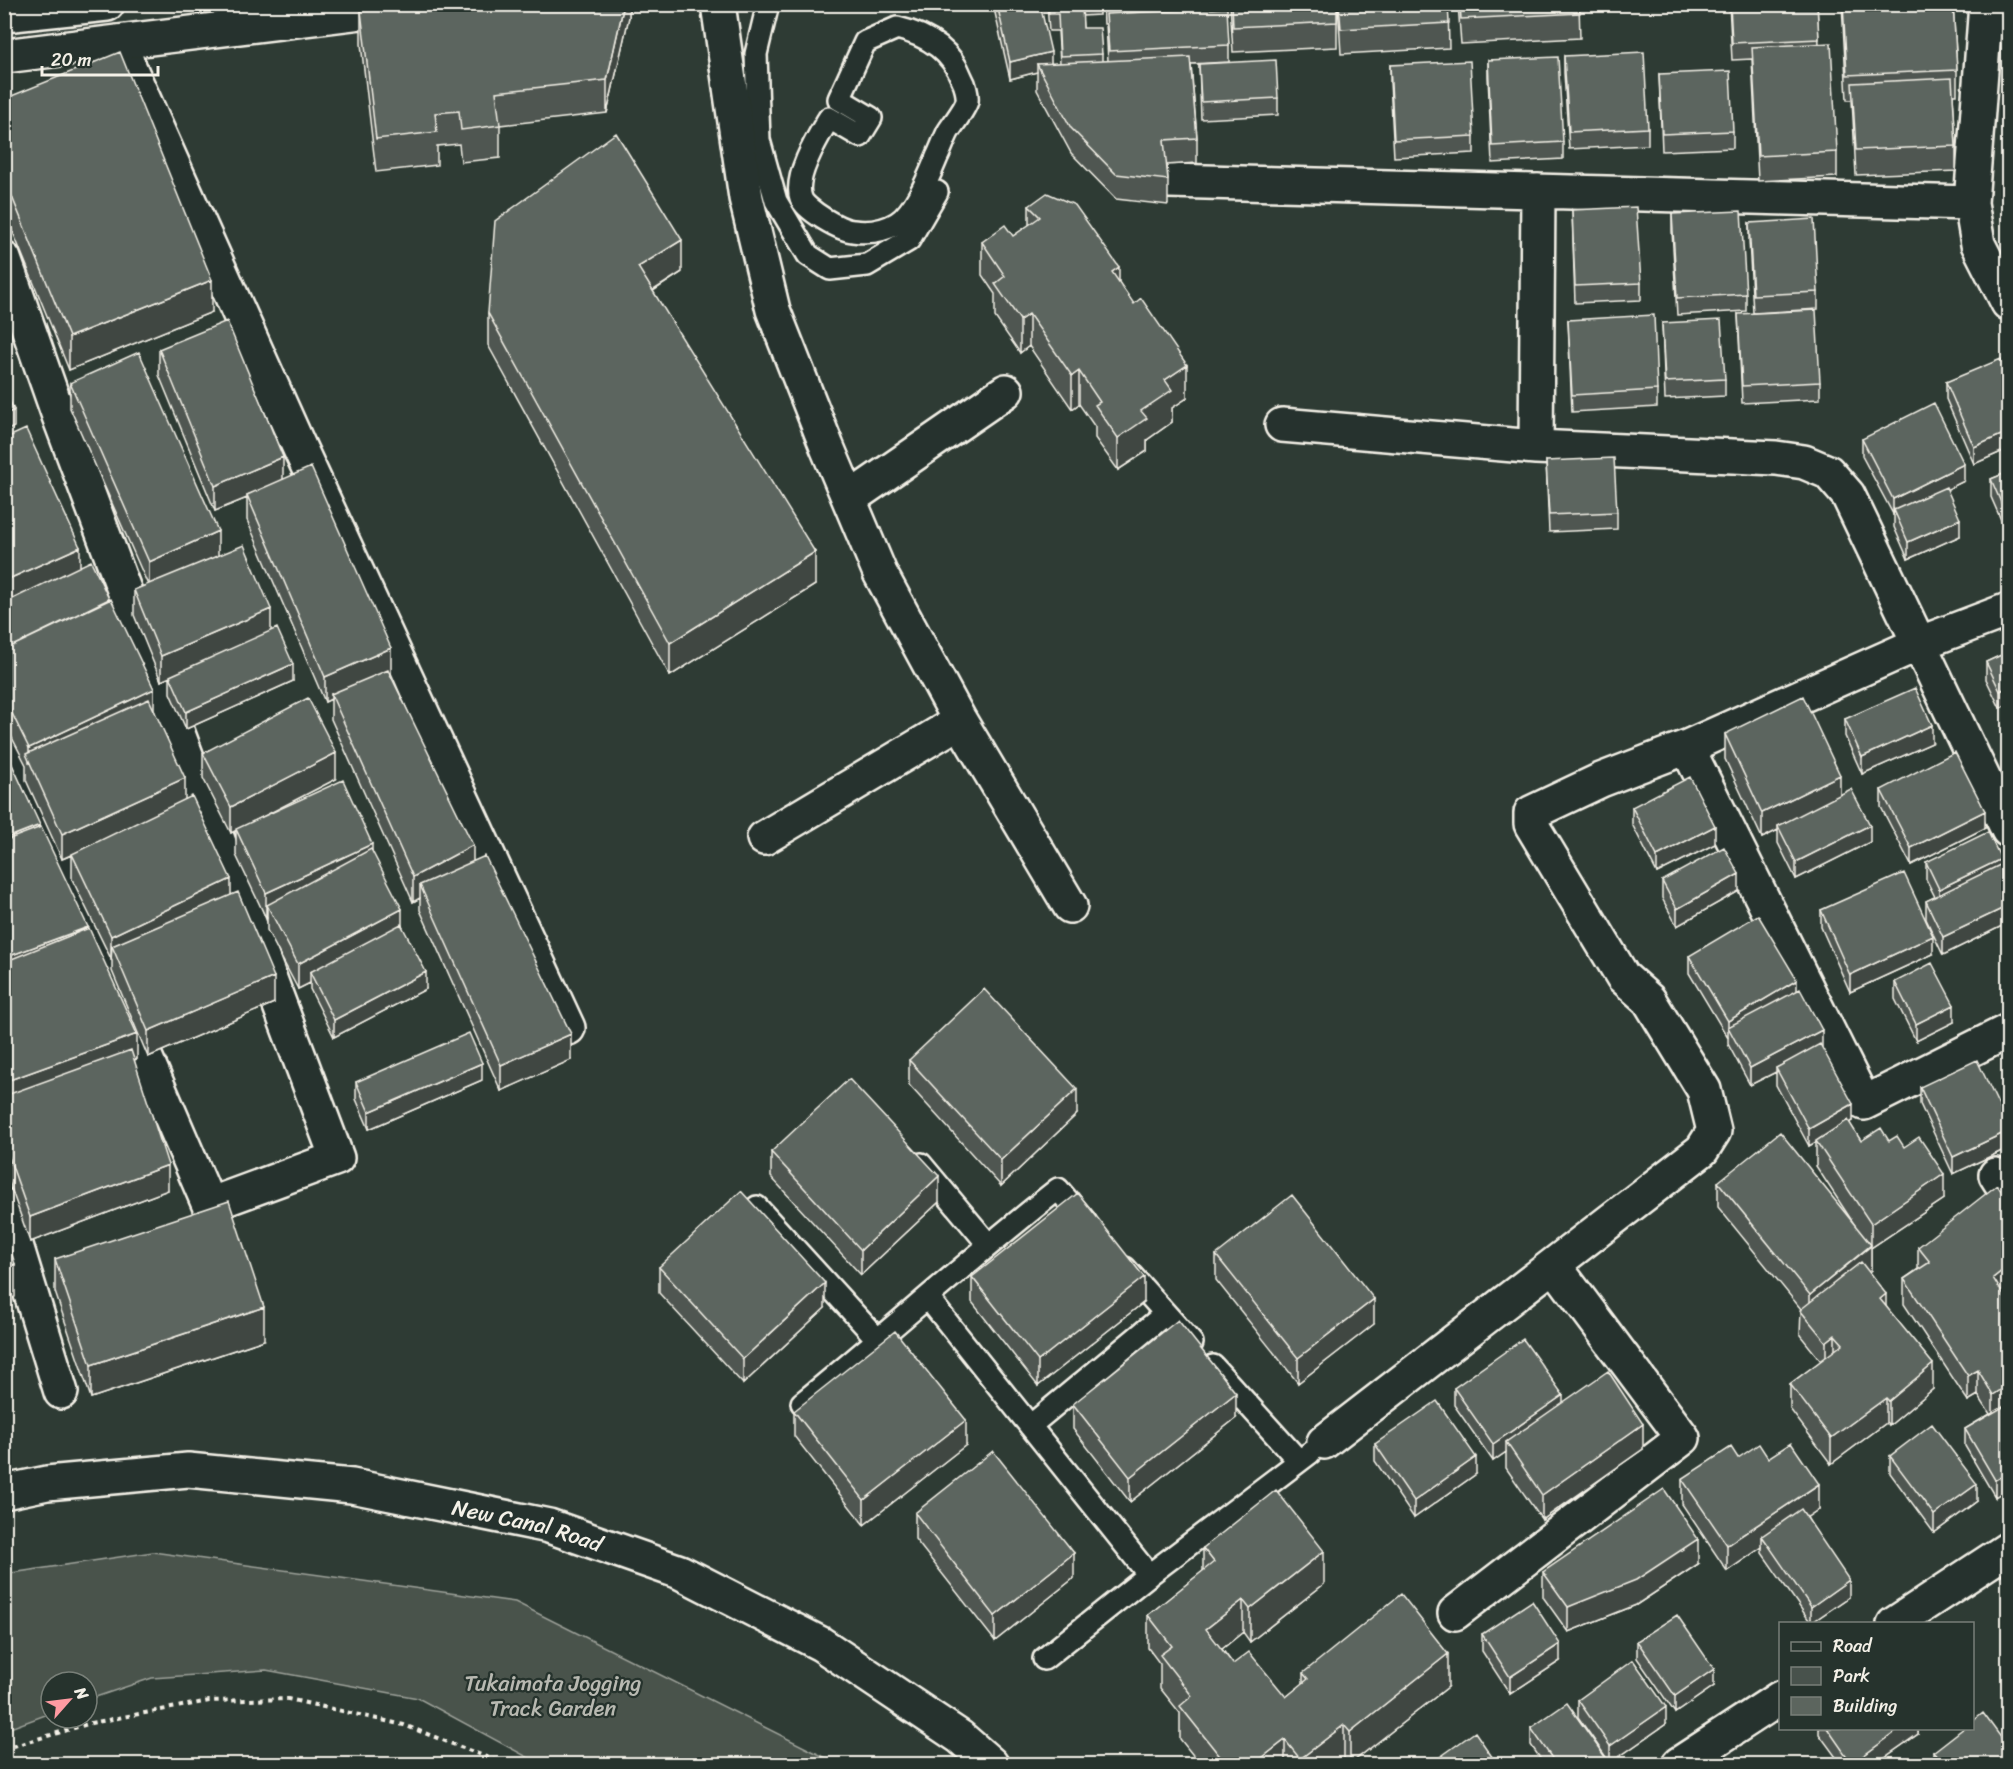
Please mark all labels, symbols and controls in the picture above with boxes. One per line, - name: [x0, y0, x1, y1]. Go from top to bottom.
- scale bar: [42, 39, 158, 77]
- text: 20 m: [51, 44, 91, 76]
- street label: New Canal Road: [449, 1487, 609, 1563]
- legend: [1779, 1622, 1974, 1730]
- text: Road: [1833, 1630, 1873, 1662]
- text: Park: [1833, 1660, 1870, 1692]
- park label: Tukaimata Jogging Track Garden: [465, 1664, 641, 1728]
- north arrow: [39, 1670, 99, 1730]
- text: N: [66, 1681, 98, 1706]
- text: Building: [1833, 1690, 1897, 1722]

